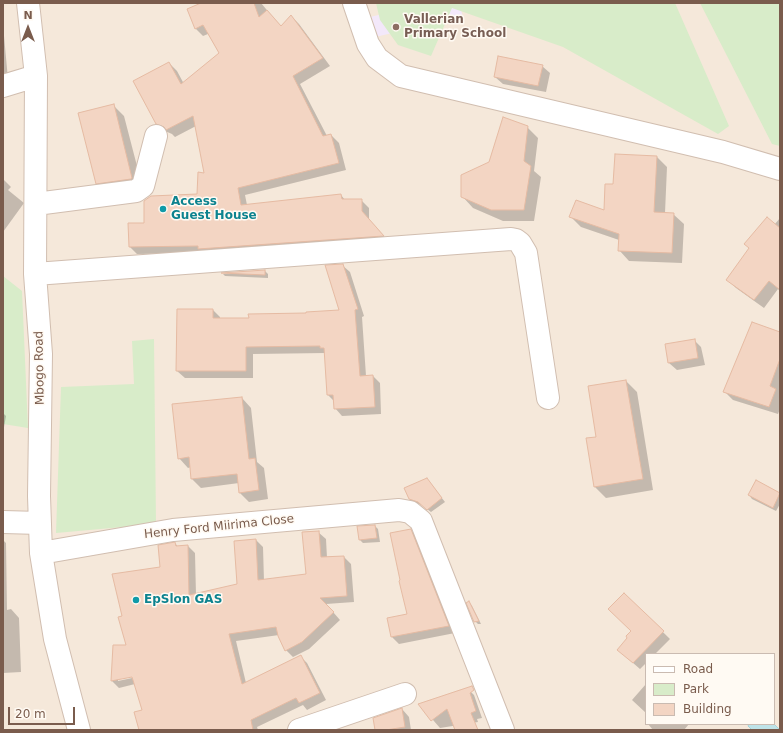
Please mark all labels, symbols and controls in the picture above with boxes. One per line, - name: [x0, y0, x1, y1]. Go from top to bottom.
- north arrow: [8, 8, 48, 48]
- text: N: [23, 9, 33, 22]
- place label: Vallerian Primary School: [404, 13, 506, 41]
- marker: Vallerian Primary School: [391, 22, 401, 32]
- place label: Access Guest House: [171, 195, 257, 223]
- marker: Access Guest House: [158, 204, 168, 214]
- street label: Mbogo Road: [32, 331, 48, 405]
- street label: Henry Ford Miirima Close: [143, 512, 295, 542]
- place label: EpSlon GAS: [144, 593, 222, 607]
- marker: EpSlon GAS: [131, 595, 141, 605]
- legend: [645, 653, 775, 725]
- text: Road: [683, 662, 713, 676]
- text: Park: [683, 682, 709, 696]
- scale bar: [10, 699, 77, 725]
- text: Building: [683, 702, 732, 716]
- text: 20 m: [15, 707, 46, 721]

